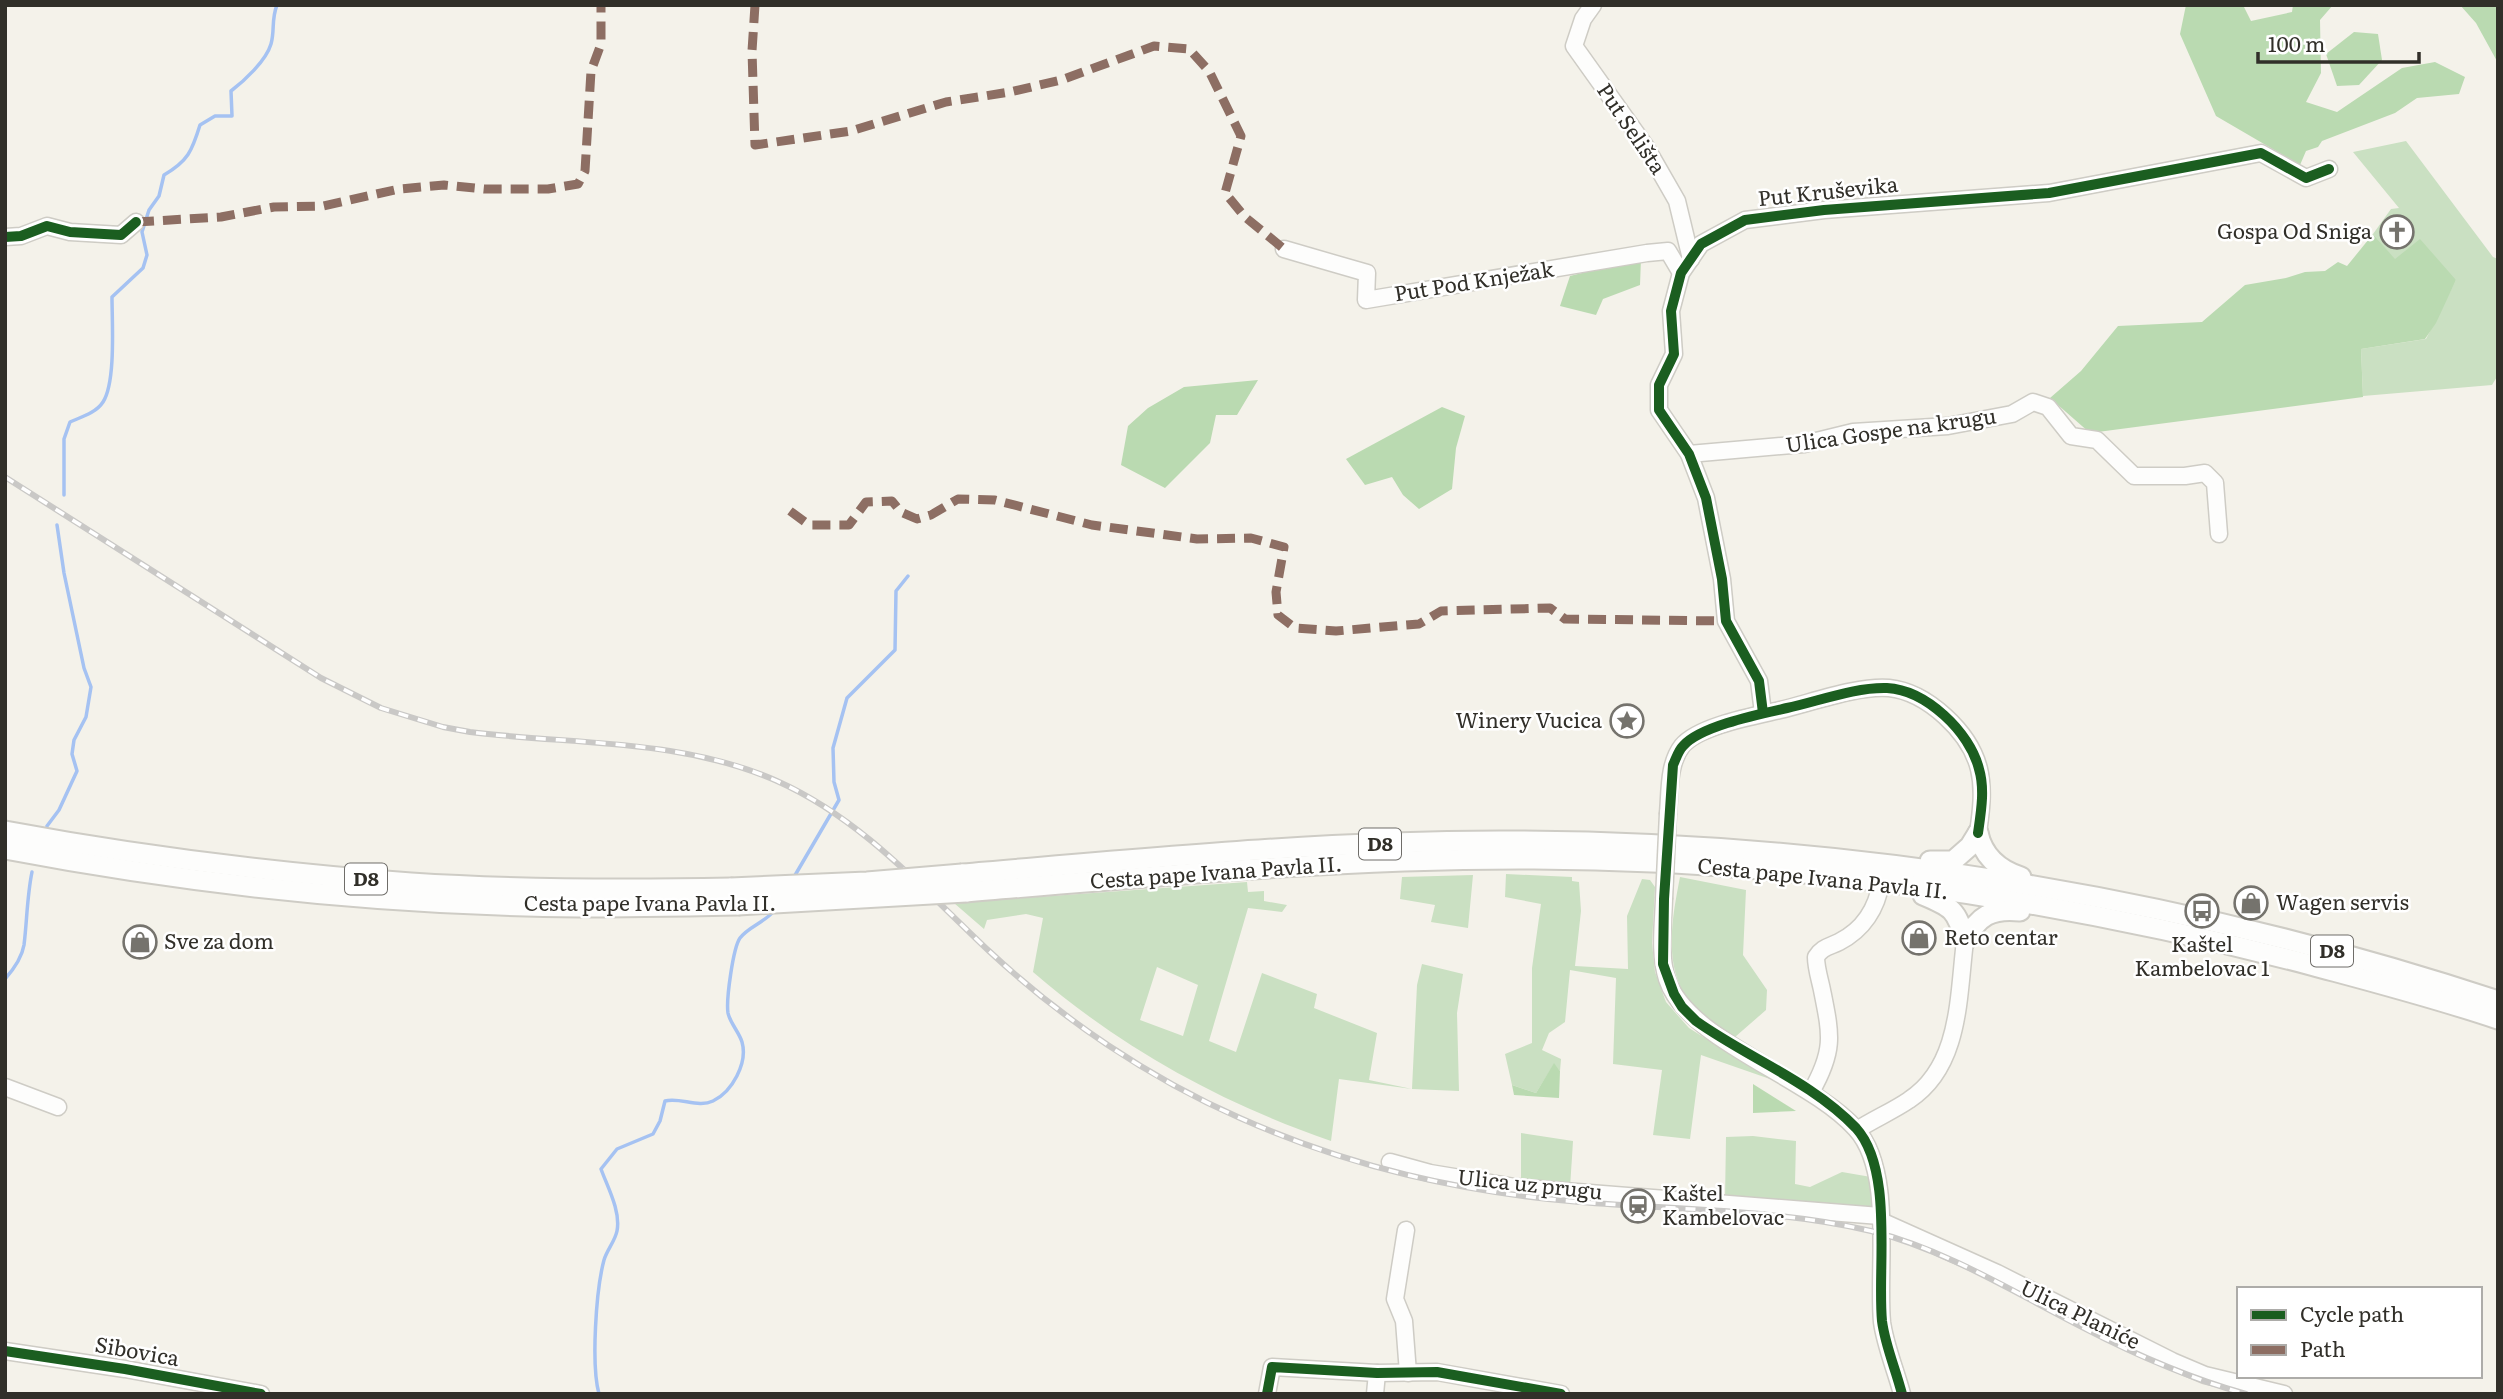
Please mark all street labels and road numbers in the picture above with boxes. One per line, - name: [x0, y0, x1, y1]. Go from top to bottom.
- street label: Put Selišta: [1591, 76, 1675, 180]
- street label: Put Kruševika: [1756, 167, 1900, 212]
- street label: Put Pod Knježak: [1392, 252, 1556, 307]
- street label: Ulica Gospe na krugu: [1783, 398, 1998, 459]
- road number: D8: [1359, 828, 1401, 860]
- street label: Cesta pape Ivana Pavla II.: [1089, 846, 1343, 895]
- street label: Cesta pape Ivana Pavla II.: [1696, 848, 1950, 905]
- road number: D8: [345, 864, 387, 894]
- street label: Cesta pape Ivana Pavla II.: [524, 886, 776, 917]
- road number: D8: [2311, 936, 2353, 967]
- street label: Ulica uz prugu: [1456, 1159, 1604, 1206]
- street label: Ulica Planiće: [2016, 1270, 2146, 1355]
- street label: Sibovica: [93, 1327, 183, 1372]

